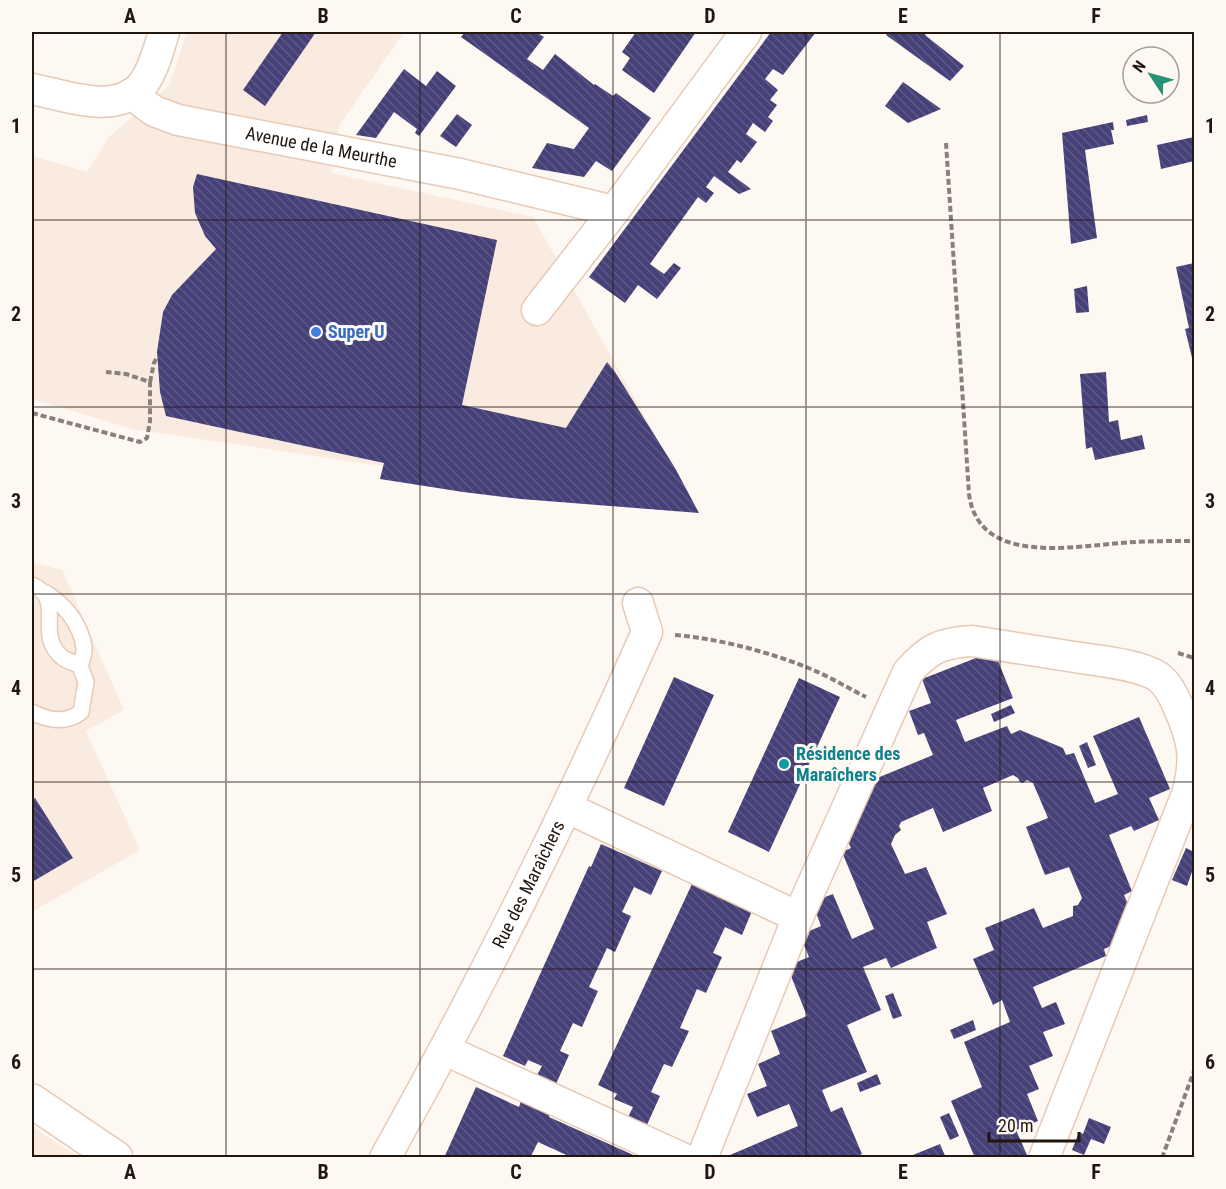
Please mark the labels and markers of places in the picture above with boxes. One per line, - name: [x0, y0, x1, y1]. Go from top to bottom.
- place label: Super U: [328, 321, 384, 342]
- marker: Super U: [309, 325, 323, 339]
- place label: Résidence des Maraîchers: [796, 743, 900, 785]
- marker: Résidence des Maraîchers: [777, 757, 791, 771]

